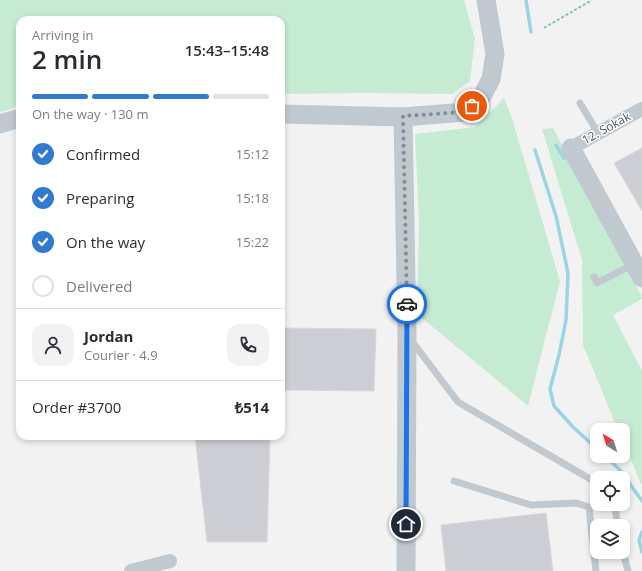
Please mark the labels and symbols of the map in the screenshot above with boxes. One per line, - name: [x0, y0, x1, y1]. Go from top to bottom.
- pin: [455, 89, 489, 123]
- street label: 12. Sokak: [579, 107, 634, 148]
- courier: [387, 284, 427, 324]
- north arrow: [590, 423, 630, 463]
- pin: [389, 507, 423, 541]

